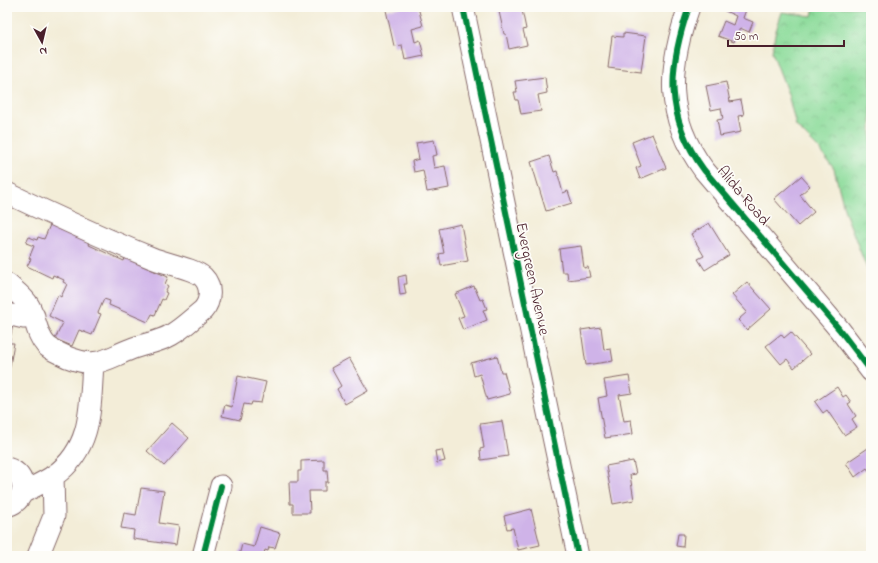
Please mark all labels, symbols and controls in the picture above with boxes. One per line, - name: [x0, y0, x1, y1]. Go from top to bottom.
- north arrow: [22, 22, 62, 62]
- scale bar: [728, 22, 844, 48]
- text: 50 m: [734, 28, 758, 46]
- text: N: [38, 42, 48, 59]
- street label: Alida Road: [711, 161, 775, 231]
- street label: Evergreen Avenue: [508, 220, 556, 338]

